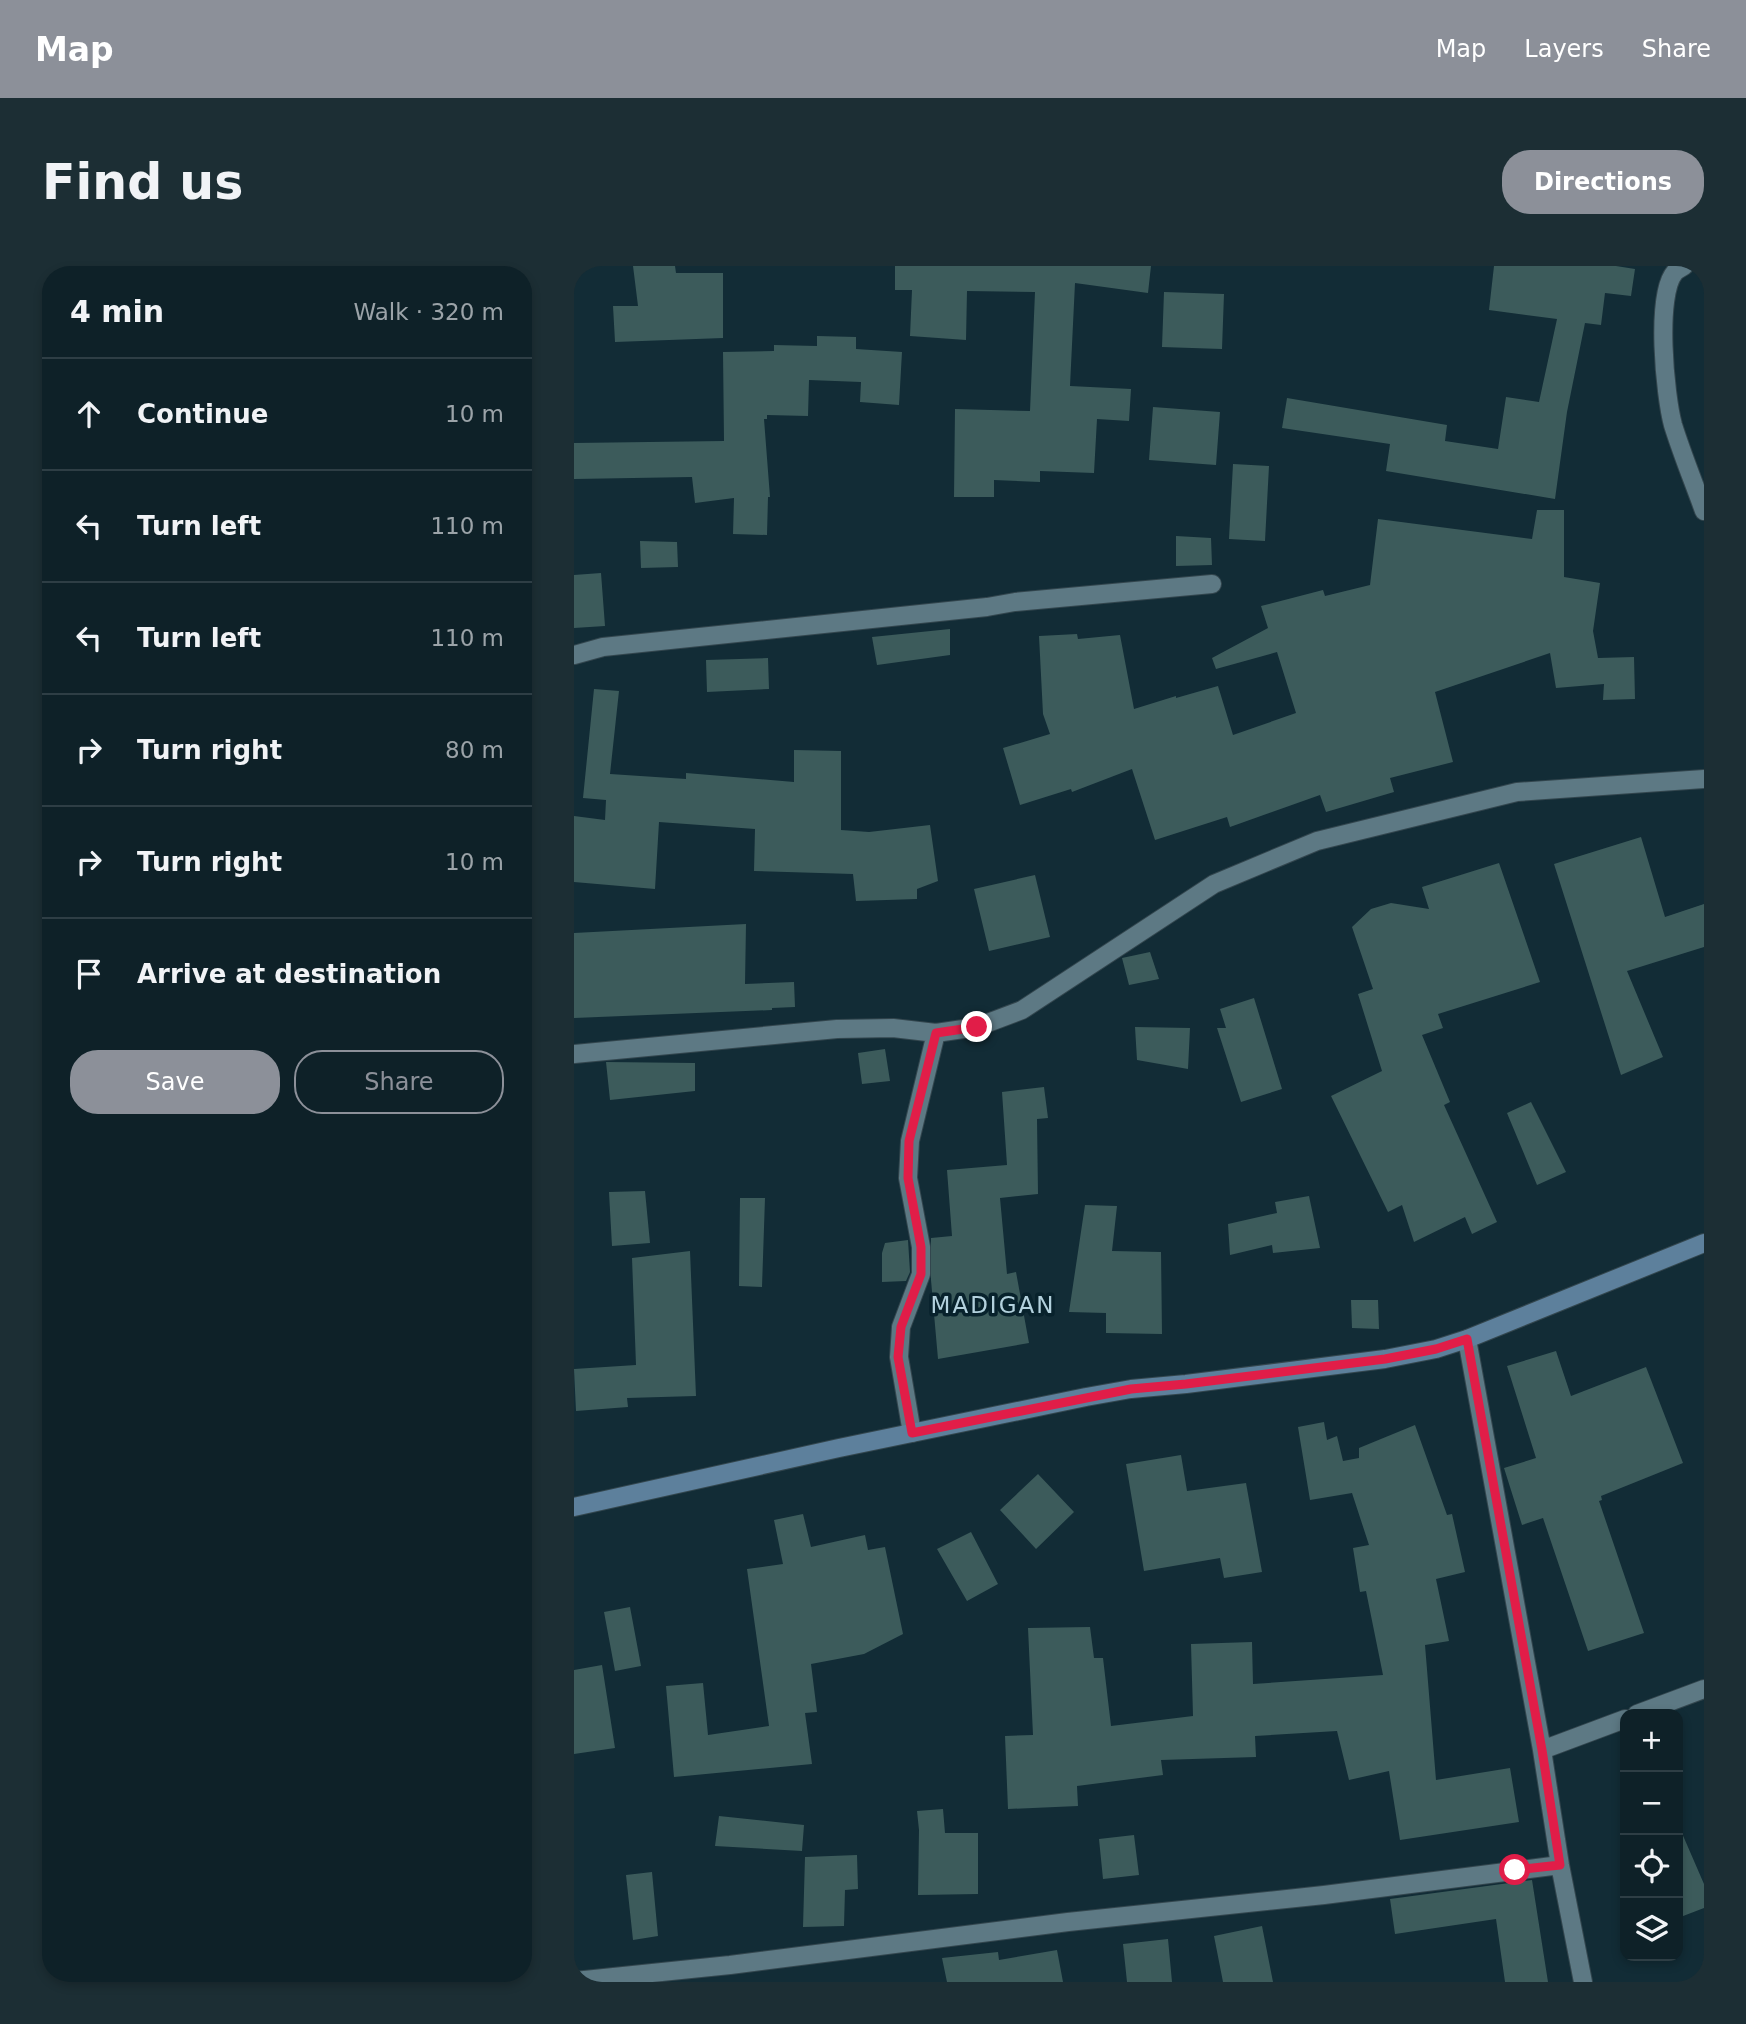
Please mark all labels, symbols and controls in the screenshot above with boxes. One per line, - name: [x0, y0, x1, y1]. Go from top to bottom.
- text: Map: [35, 30, 114, 69]
- text: Map: [1436, 35, 1486, 63]
- text: Layers: [1524, 35, 1604, 63]
- text: Share: [1642, 35, 1711, 63]
- button: Directions: [1502, 150, 1704, 214]
- text: Find us: [42, 154, 243, 211]
- text: 4 min: [70, 294, 164, 329]
- text: Walk · 320 m: [353, 299, 504, 325]
- icon: ahead: [70, 395, 108, 433]
- text: Continue: [137, 399, 268, 429]
- text: 10 m: [445, 401, 504, 427]
- icon: left: [70, 507, 108, 545]
- text: Turn left: [137, 511, 261, 541]
- text: 110 m: [430, 513, 504, 539]
- icon: left: [70, 619, 108, 657]
- text: Turn left: [137, 623, 261, 653]
- text: 110 m: [430, 625, 504, 651]
- icon: right: [70, 731, 108, 769]
- text: Turn right: [137, 735, 282, 765]
- text: 80 m: [445, 737, 504, 763]
- icon: right: [70, 843, 108, 881]
- text: Turn right: [137, 847, 282, 877]
- text: 10 m: [445, 849, 504, 875]
- icon: arrive: [70, 955, 108, 993]
- text: Arrive at destination: [137, 959, 441, 989]
- route end: [961, 1011, 992, 1042]
- button: Save: [70, 1050, 280, 1114]
- button: Share: [294, 1050, 504, 1114]
- district label: MADIGAN: [931, 1292, 1055, 1318]
- map controls: [1620, 1709, 1683, 1961]
- button: +: [1620, 1709, 1683, 1772]
- button: −: [1620, 1772, 1683, 1835]
- button: locate: [1620, 1835, 1683, 1898]
- route start: [1499, 1854, 1530, 1885]
- button: layers: [1620, 1898, 1683, 1961]

